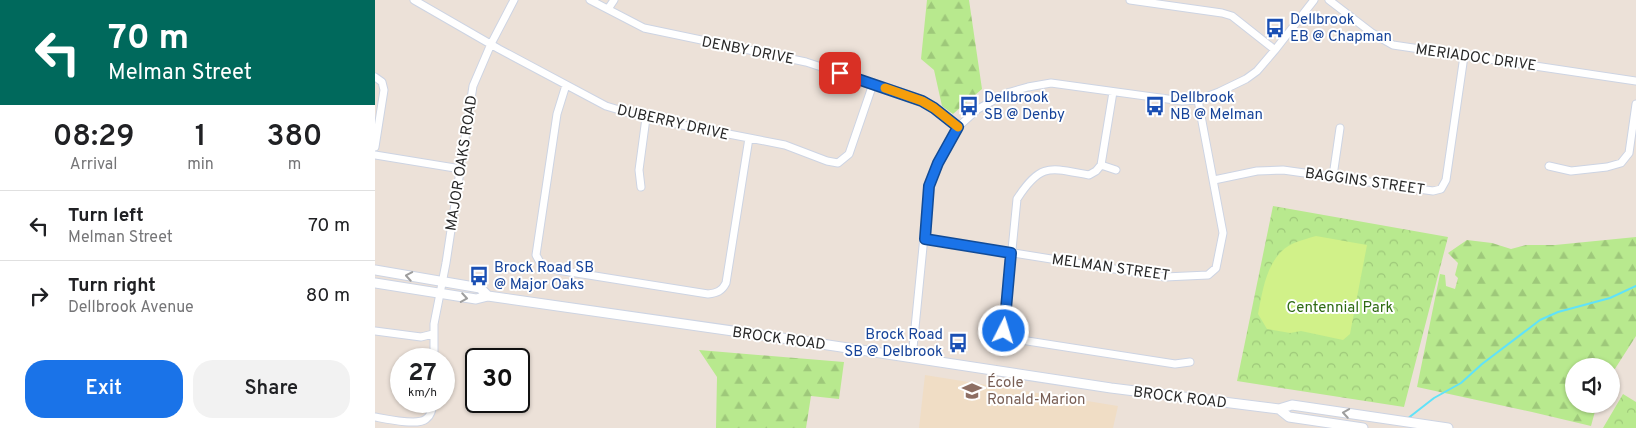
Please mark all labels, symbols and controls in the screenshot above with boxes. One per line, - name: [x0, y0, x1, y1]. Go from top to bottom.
- place label: Dellbrook EB @ Chapman: [1290, 11, 1392, 47]
- text: 70 m: [108, 17, 189, 61]
- bus stop icon: Dellbrook EB @ Chapman: [1264, 17, 1286, 39]
- icon: left: [25, 20, 90, 85]
- street label: DENBY DRIVE: [700, 33, 796, 70]
- street label: MERIADOC DRIVE: [1414, 41, 1537, 76]
- pin: [819, 52, 861, 94]
- icon: arrive: [826, 59, 854, 87]
- text: Melman Street: [108, 60, 252, 87]
- place label: Dellbrook SB @ Denby: [984, 89, 1065, 125]
- place label: Dellbrook NB @ Melman: [1170, 89, 1263, 125]
- street label: MAJOR OAKS ROAD: [442, 94, 483, 232]
- bus stop icon: Dellbrook SB @ Denby: [958, 95, 980, 117]
- bus stop icon: Dellbrook NB @ Melman: [1144, 95, 1166, 117]
- street label: DUBERRY DRIVE: [615, 101, 730, 146]
- text: 08:29: [53, 119, 135, 156]
- text: 1: [195, 119, 206, 156]
- text: 380: [266, 119, 322, 156]
- text: Arrival: [70, 155, 117, 175]
- text: min: [187, 155, 214, 175]
- text: m: [288, 155, 301, 175]
- street label: BAGGINS STREET: [1304, 165, 1426, 200]
- text: Turn left: [68, 204, 144, 228]
- icon: left: [25, 212, 53, 240]
- text: 70 m: [308, 214, 350, 238]
- text: Melman Street: [68, 228, 173, 248]
- street label: MELMAN STREET: [1051, 251, 1171, 286]
- place label: Brock Road SB @ Major Oaks: [494, 259, 594, 295]
- bus stop icon: Brock Road SB @ Major Oaks: [468, 265, 490, 287]
- one-way arrow: [404, 272, 413, 282]
- text: Turn right: [68, 274, 156, 298]
- icon: right: [25, 282, 53, 310]
- text: 80 m: [306, 284, 350, 308]
- one-way arrow: [459, 292, 468, 302]
- text: Dellbrook Avenue: [68, 298, 194, 318]
- park label: Centennial Park: [1286, 299, 1394, 318]
- position arrow: [977, 304, 1029, 356]
- street label: BROCK ROAD: [731, 324, 827, 355]
- place label: Brock Road SB @ Delbrook: [844, 326, 943, 362]
- bus stop icon: Brock Road SB @ Delbrook: [947, 332, 969, 354]
- speed limit sign: 30: [465, 348, 530, 413]
- text: 27: [408, 358, 437, 390]
- map controls: [1565, 358, 1620, 413]
- button: sound: [1565, 358, 1620, 413]
- button: Exit: [25, 360, 183, 418]
- button: Share: [193, 360, 350, 418]
- place label: École Ronald-Marion: [987, 373, 1086, 410]
- school or university icon: École Ronald-Marion: [961, 380, 983, 402]
- street label: BROCK ROAD: [1132, 383, 1228, 414]
- text: km/h: [408, 385, 437, 401]
- one-way arrow: [1342, 408, 1350, 419]

